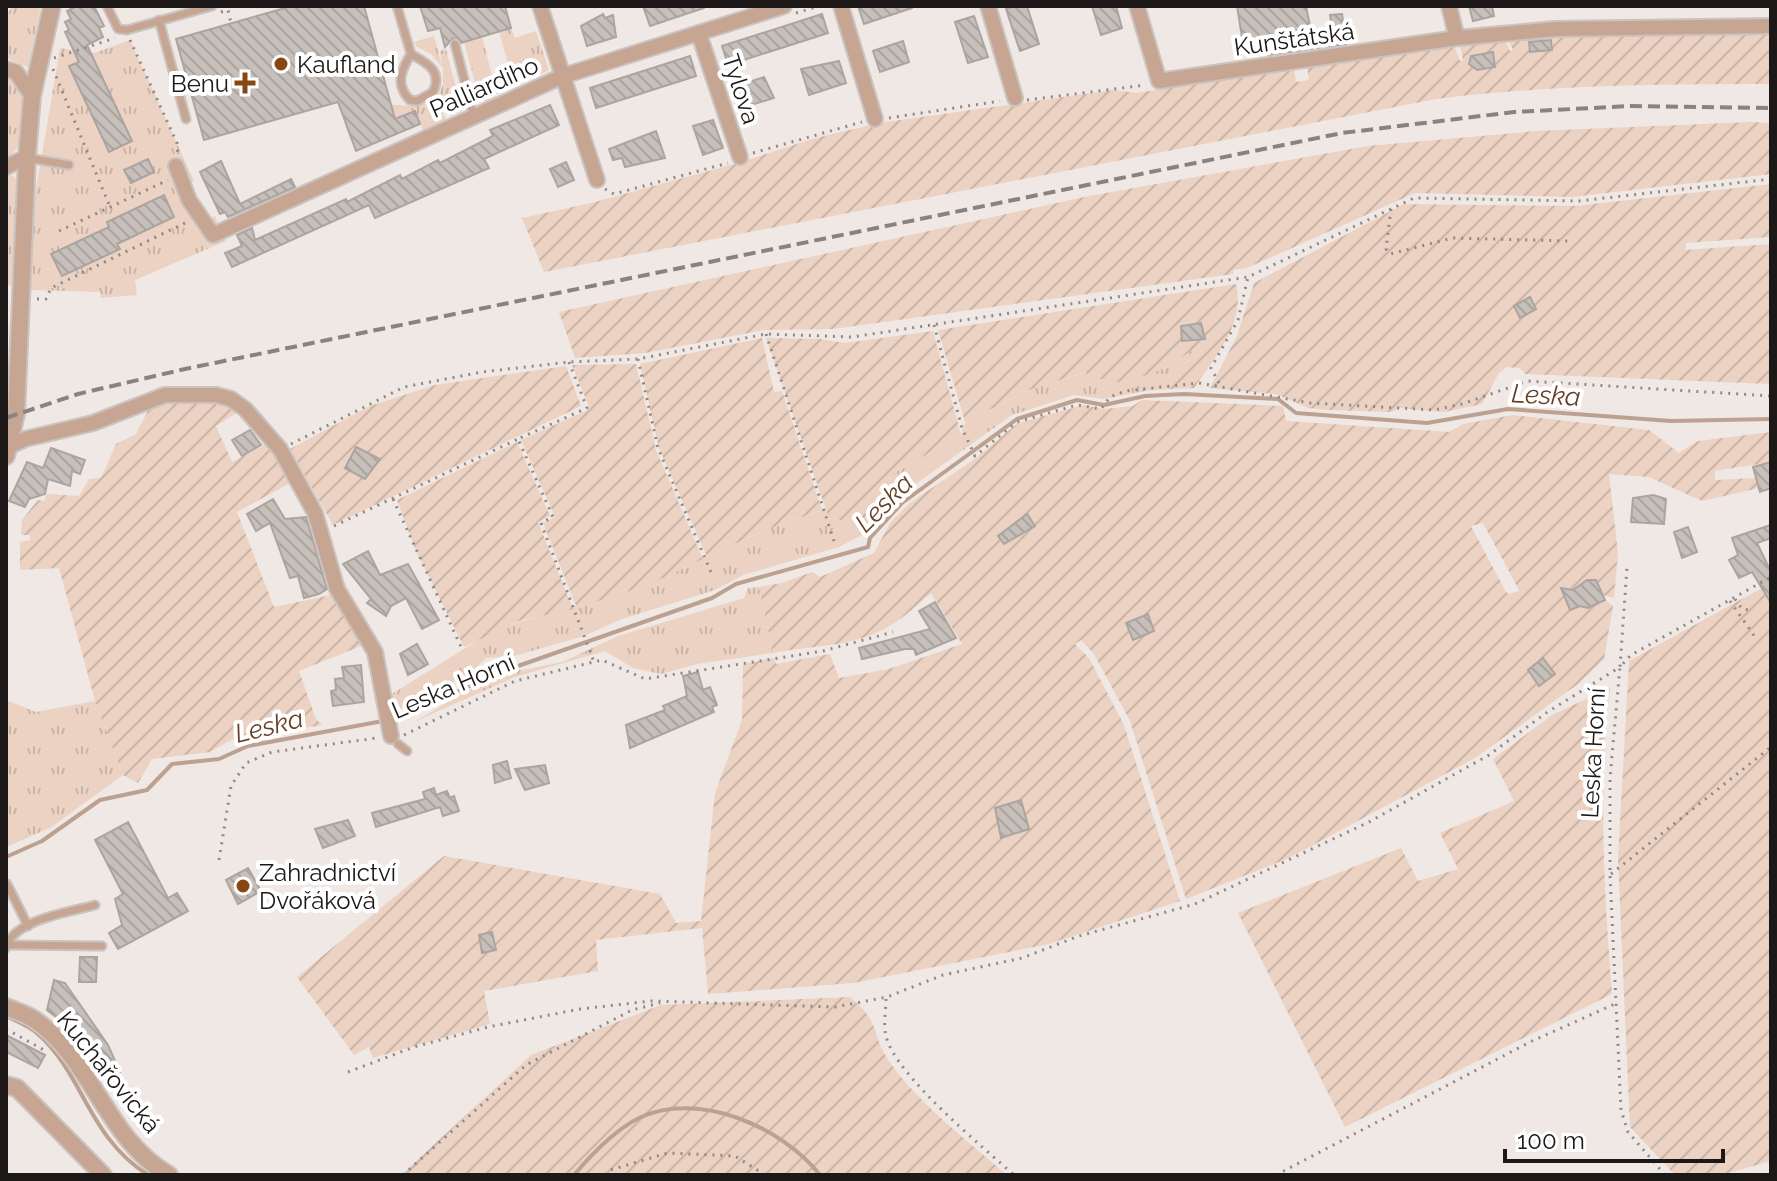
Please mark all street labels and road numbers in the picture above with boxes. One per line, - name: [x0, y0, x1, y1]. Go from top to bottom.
- street label: Kunštátská: [1232, 16, 1356, 62]
- street label: Palliardiho: [425, 50, 543, 124]
- street label: Tylova: [716, 50, 766, 128]
- street label: Leska Horní: [387, 647, 520, 725]
- street label: Leska Horní: [1575, 686, 1611, 819]
- street label: Kuchařovická: [51, 1005, 167, 1139]

